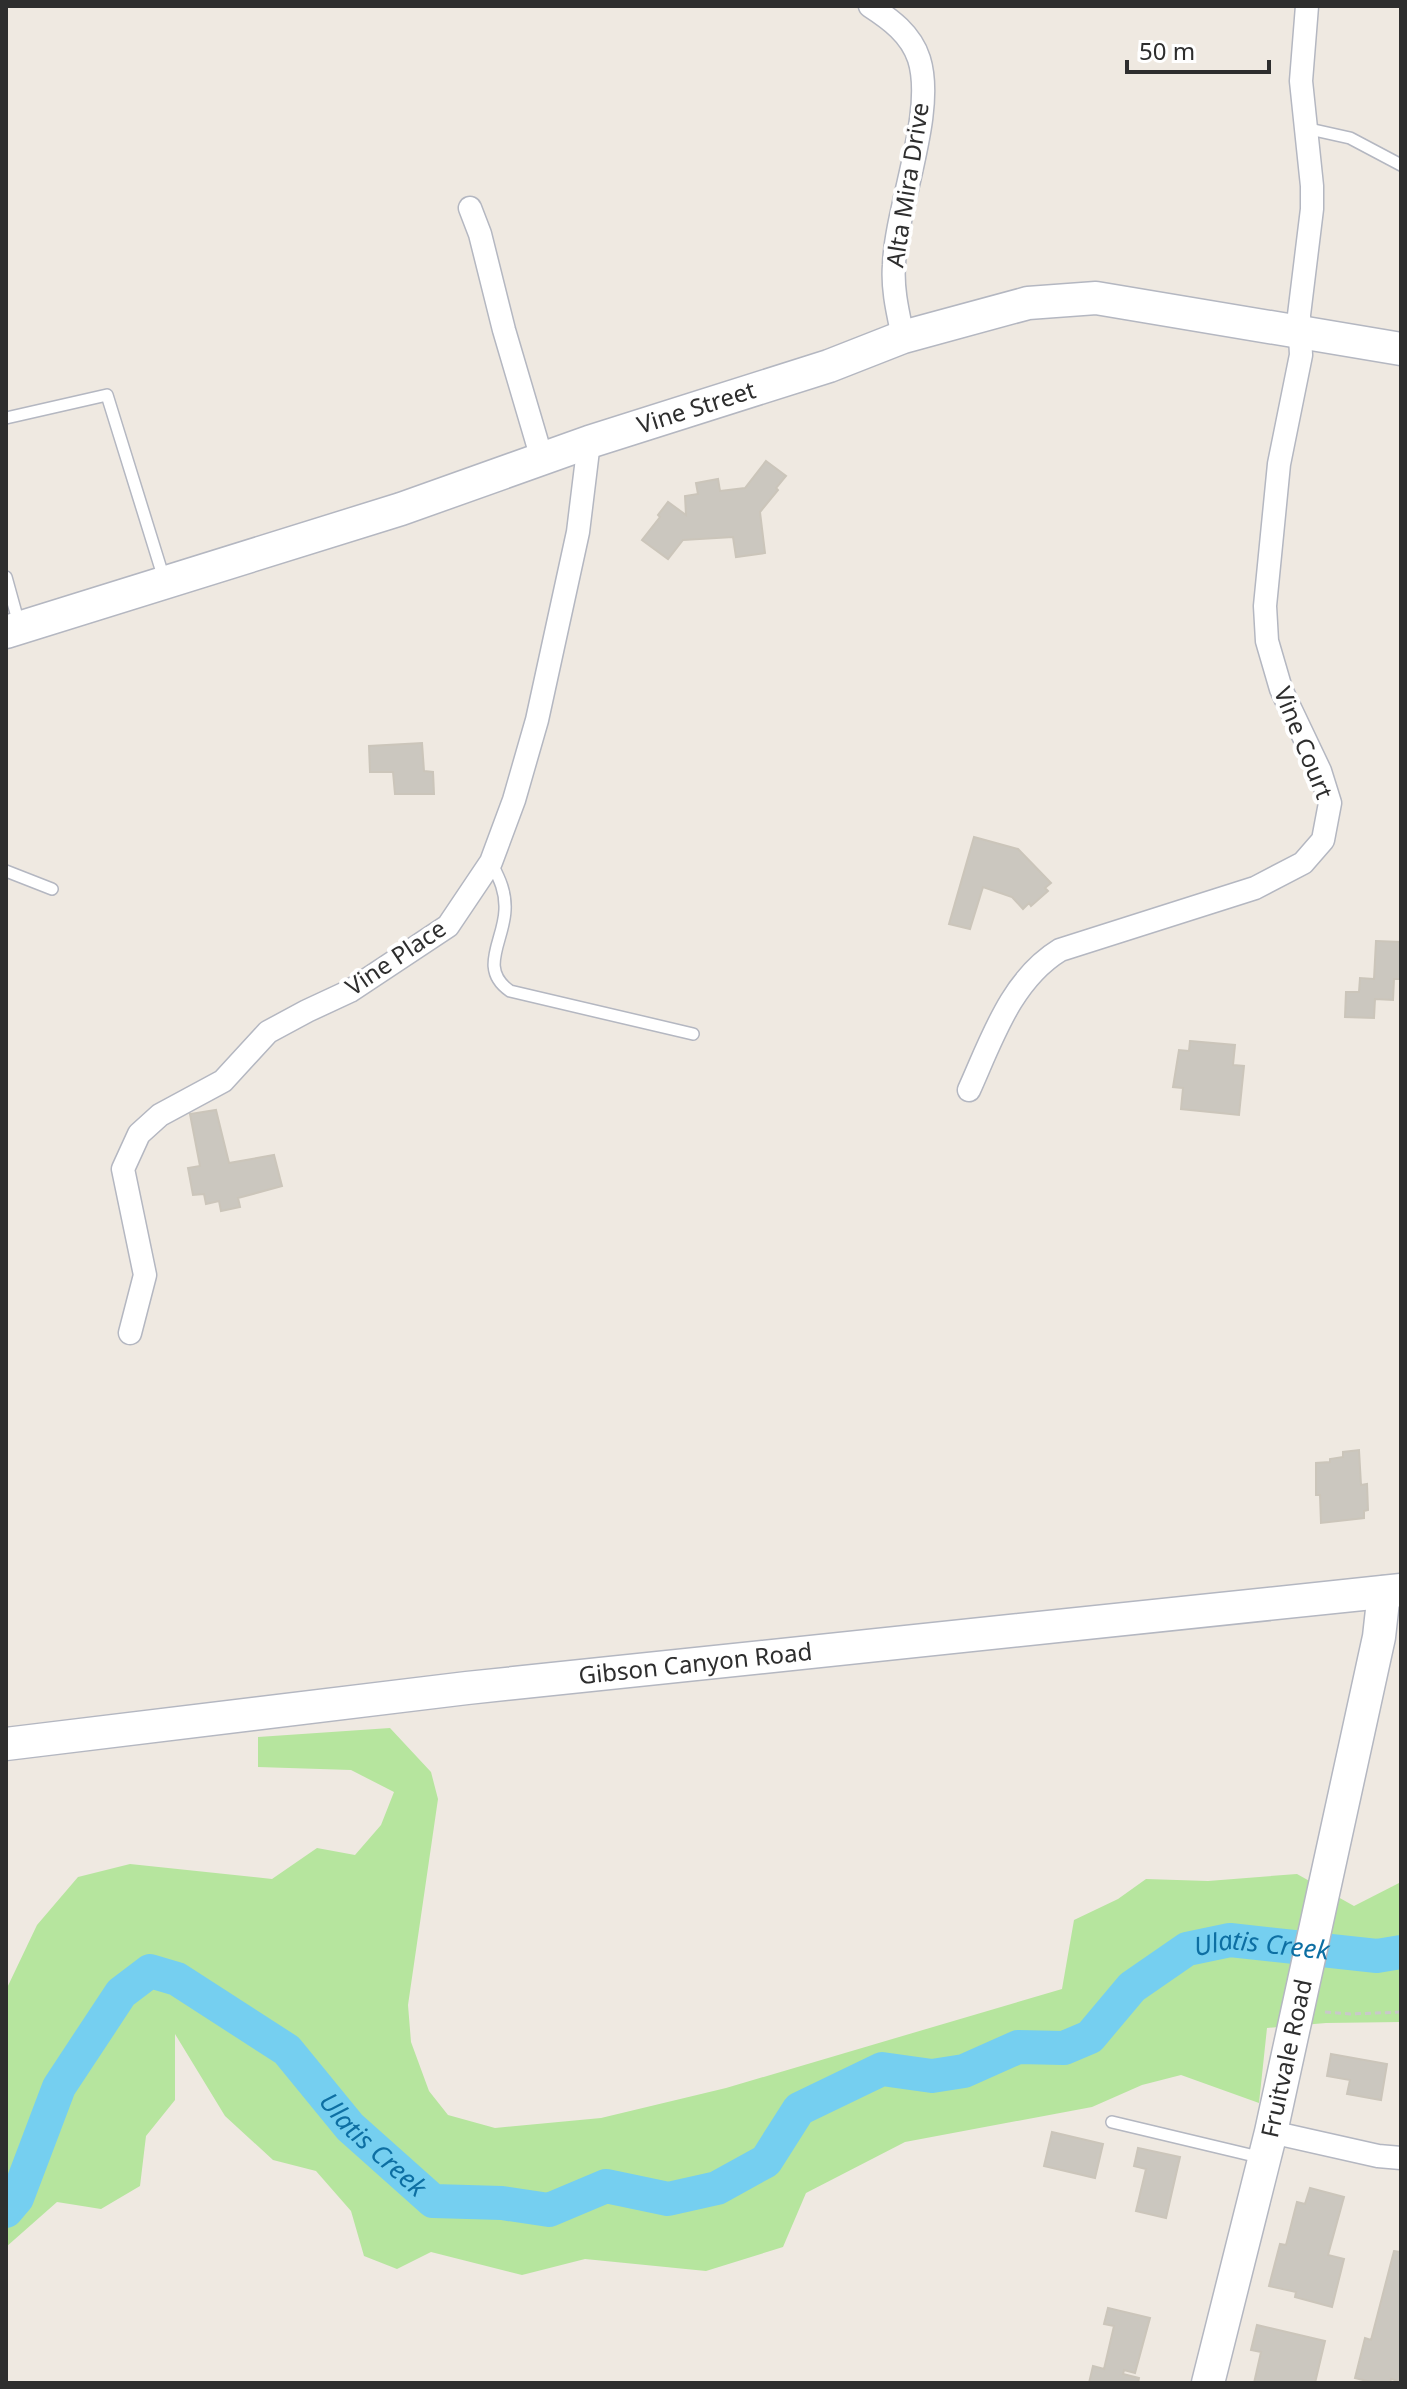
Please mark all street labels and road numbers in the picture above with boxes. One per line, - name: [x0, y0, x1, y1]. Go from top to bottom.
- street label: Alta Mira Drive: [877, 100, 936, 269]
- street label: Vine Street: [633, 372, 760, 441]
- street label: Vine Court: [1267, 681, 1342, 804]
- street label: Vine Place: [338, 911, 452, 1002]
- street label: Gibson Canyon Road: [577, 1634, 814, 1691]
- street label: Fruitvale Road: [1252, 1976, 1319, 2141]

